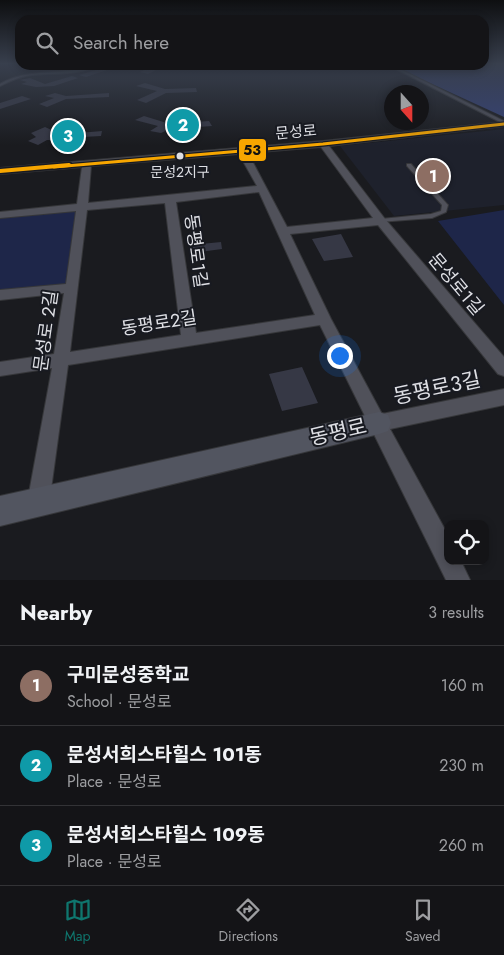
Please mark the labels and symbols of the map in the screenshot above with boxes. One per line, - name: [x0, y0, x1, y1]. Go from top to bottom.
- north arrow: [384, 85, 429, 130]
- pin: 2: [167, 106, 199, 144]
- pin: 3: [52, 117, 84, 155]
- street label: 문성로: [274, 119, 318, 145]
- line badge: 53: [238, 138, 267, 162]
- text: 53: [243, 140, 261, 160]
- marker: 문성2지구: [175, 151, 185, 161]
- pin: 1: [417, 157, 449, 195]
- place label: 문성2지구: [150, 162, 210, 182]
- street label: 동평로1길: [178, 212, 214, 290]
- street label: 문성로1길: [422, 247, 490, 321]
- street label: 문성로 2길: [27, 289, 65, 373]
- street label: 동평로2길: [119, 304, 199, 342]
- your location: [327, 343, 353, 369]
- street label: 동평로3길: [390, 364, 484, 412]
- street label: 동평로: [306, 411, 370, 453]

